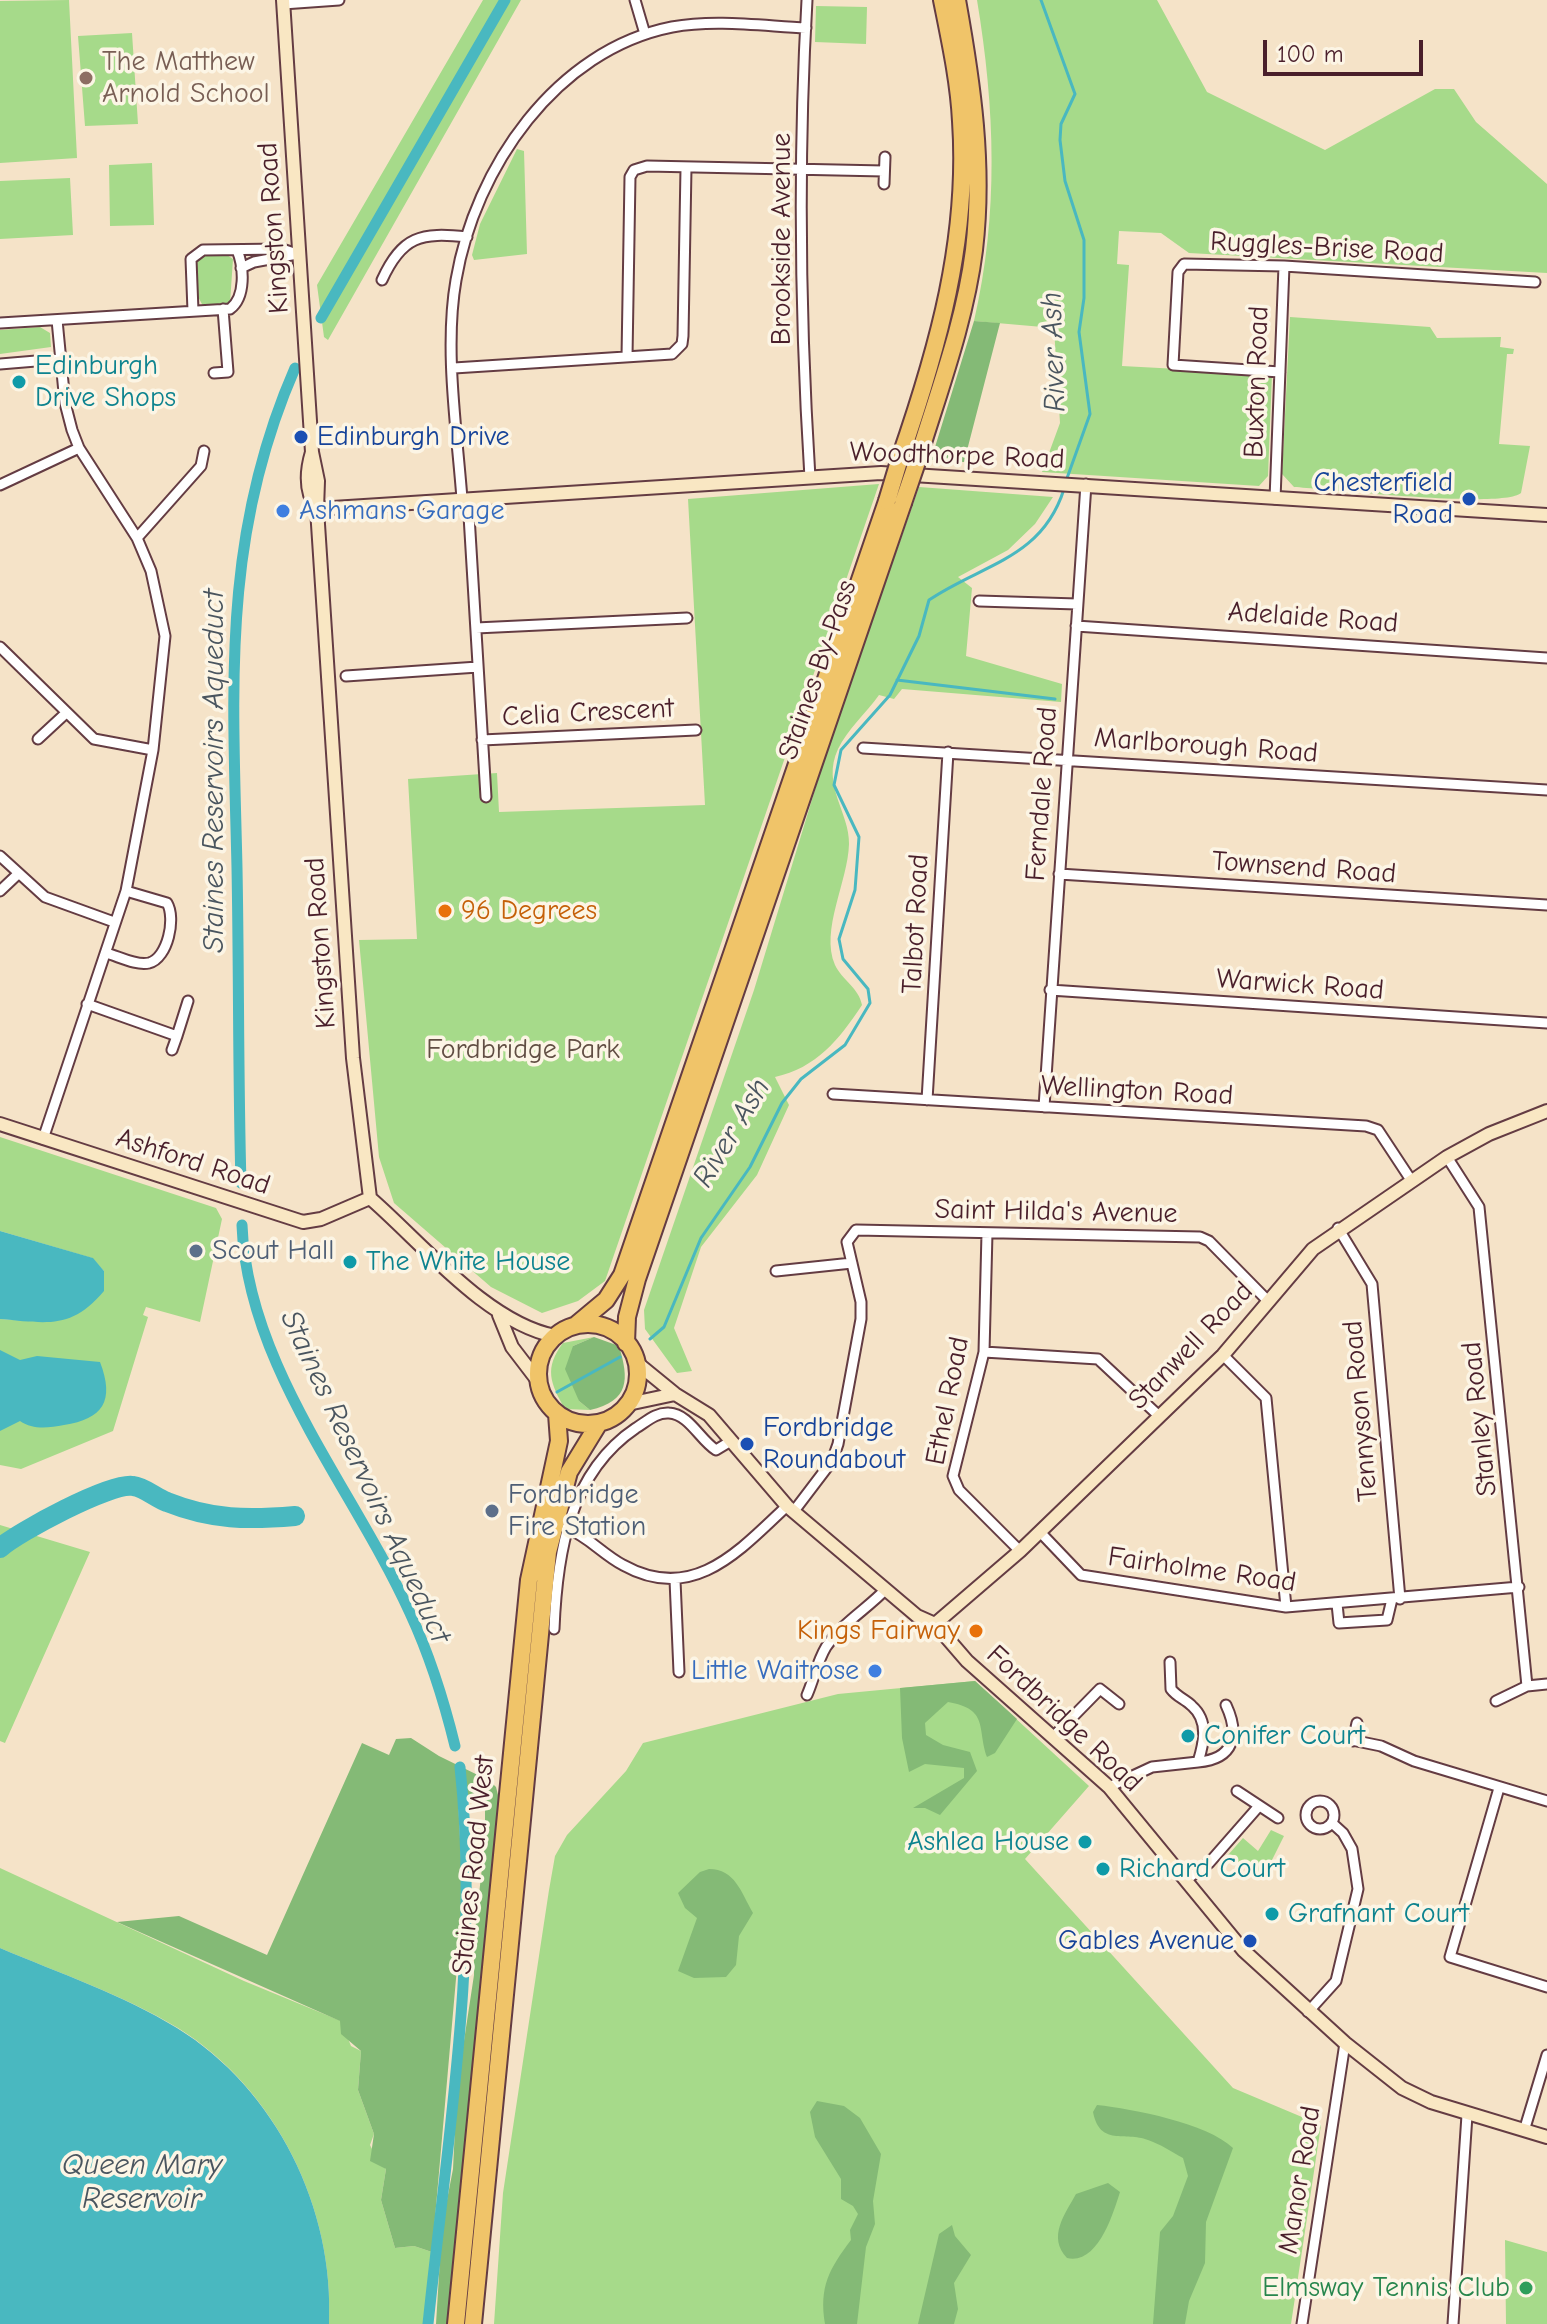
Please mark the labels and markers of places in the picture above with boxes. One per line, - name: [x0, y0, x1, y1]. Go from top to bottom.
- place label: The Matthew Arnold School: [102, 45, 270, 111]
- marker: The Matthew Arnold School: [77, 69, 95, 87]
- place label: Edinburgh Drive Shops: [35, 349, 176, 415]
- marker: Edinburgh Drive Shops: [10, 373, 28, 391]
- place label: Edinburgh Drive: [317, 420, 510, 454]
- marker: Edinburgh Drive: [292, 428, 310, 446]
- place label: Chesterfield Road: [1314, 466, 1453, 532]
- marker: Chesterfield Road: [1460, 490, 1478, 508]
- place label: Ashmans Garage: [299, 494, 504, 528]
- marker: Ashmans Garage: [274, 502, 292, 520]
- place label: 96 Degrees: [461, 894, 597, 928]
- marker: 96 Degrees: [436, 902, 454, 920]
- place label: Scout Hall: [212, 1234, 334, 1268]
- marker: Scout Hall: [187, 1242, 205, 1260]
- place label: The White House: [366, 1245, 570, 1279]
- marker: The White House: [341, 1253, 359, 1271]
- place label: Fordbridge Roundabout: [763, 1411, 905, 1477]
- marker: Fordbridge Roundabout: [738, 1435, 756, 1453]
- place label: Fordbridge Fire Station: [508, 1478, 646, 1544]
- marker: Fordbridge Fire Station: [483, 1502, 501, 1520]
- place label: Kings Fairway: [797, 1614, 960, 1648]
- marker: Kings Fairway: [967, 1622, 985, 1640]
- place label: Little Waitrose: [691, 1654, 859, 1688]
- marker: Little Waitrose: [866, 1662, 884, 1680]
- place label: Conifer Court: [1204, 1719, 1365, 1753]
- marker: Conifer Court: [1179, 1727, 1197, 1745]
- place label: Ashlea House: [907, 1825, 1069, 1859]
- marker: Ashlea House: [1076, 1833, 1094, 1851]
- place label: Richard Court: [1119, 1852, 1285, 1886]
- marker: Richard Court: [1094, 1860, 1112, 1878]
- place label: Grafnant Court: [1288, 1897, 1469, 1931]
- marker: Grafnant Court: [1263, 1905, 1281, 1923]
- place label: Gables Avenue: [1058, 1924, 1234, 1958]
- marker: Gables Avenue: [1241, 1932, 1259, 1950]
- place label: Elmsway Tennis Club: [1262, 2271, 1510, 2305]
- marker: Elmsway Tennis Club: [1517, 2279, 1535, 2297]

